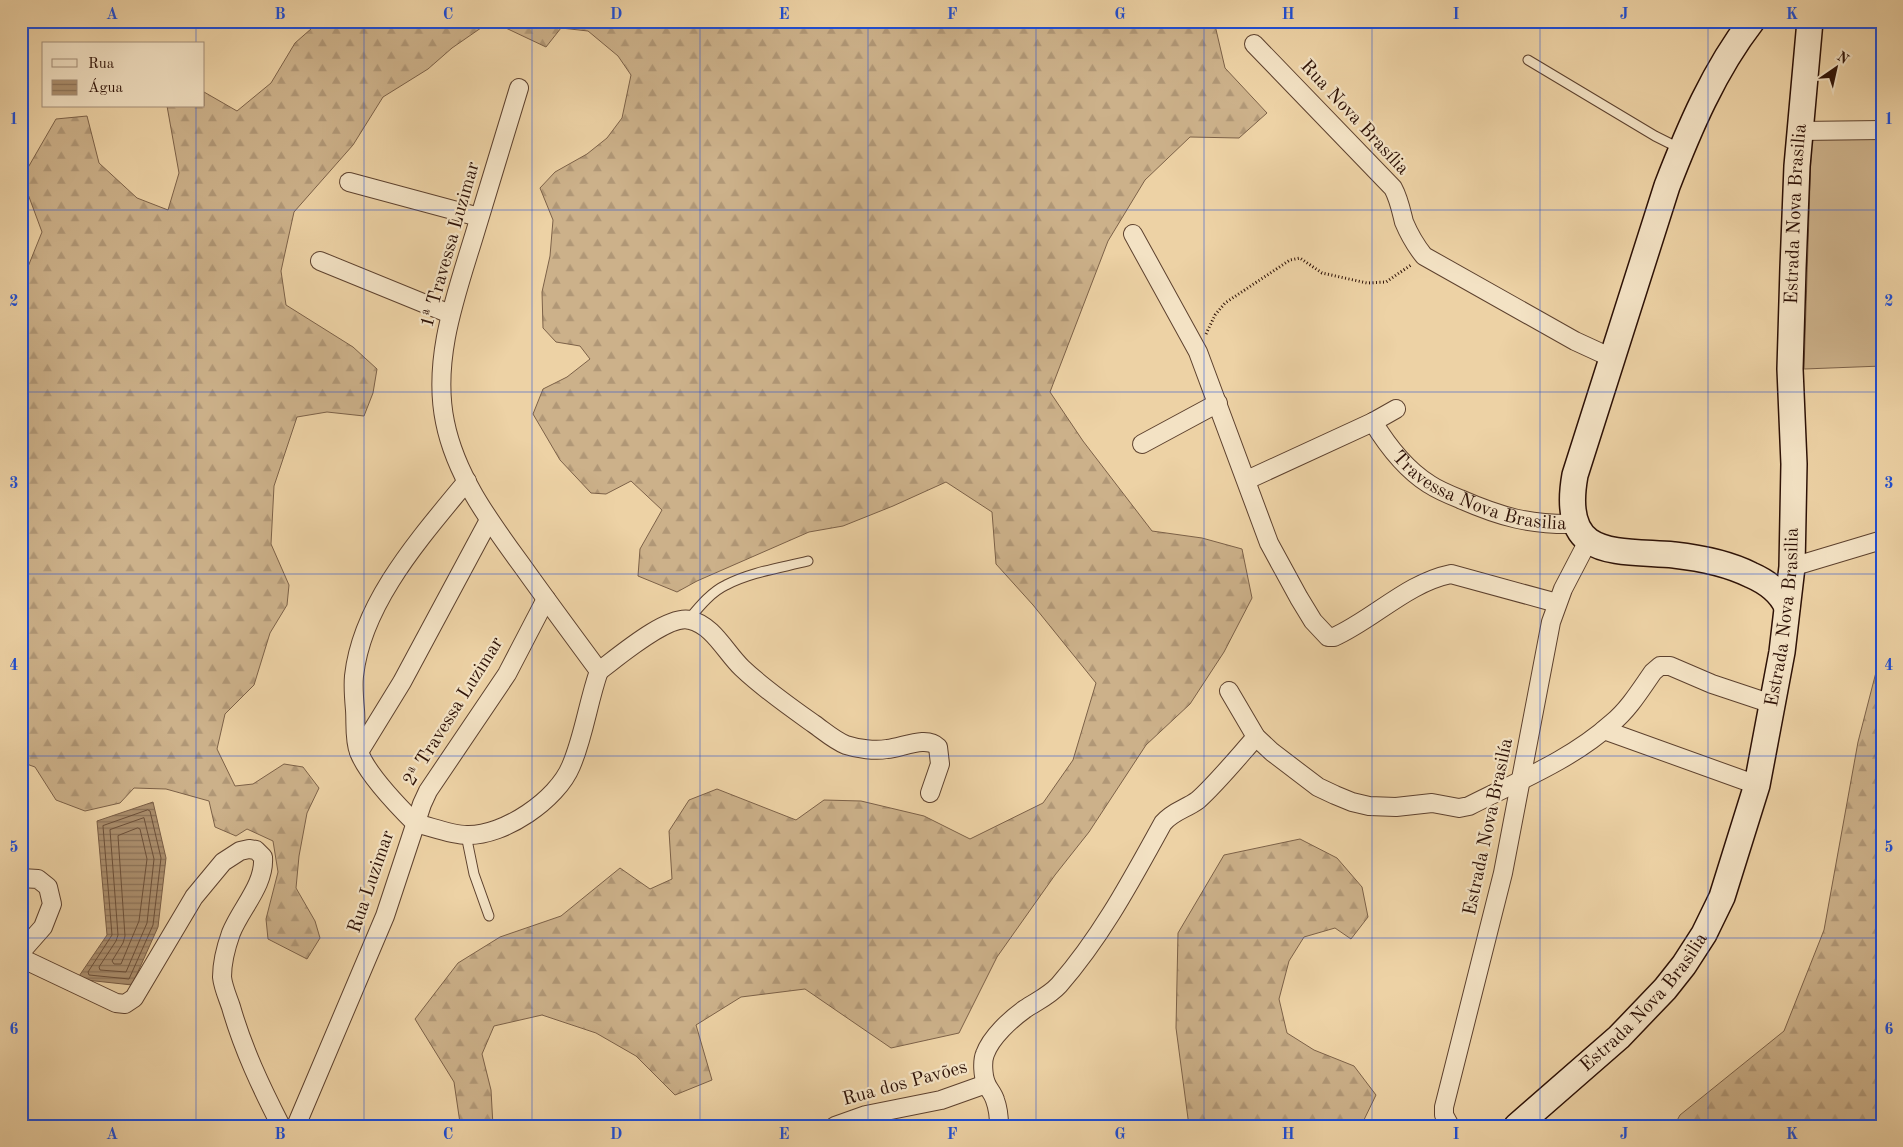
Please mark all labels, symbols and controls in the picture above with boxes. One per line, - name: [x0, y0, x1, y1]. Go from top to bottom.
- text: A: [106, 7, 118, 23]
- text: B: [274, 7, 286, 23]
- text: C: [443, 7, 453, 23]
- text: D: [610, 7, 622, 23]
- text: E: [778, 7, 790, 23]
- text: F: [947, 7, 958, 23]
- text: G: [1114, 7, 1126, 23]
- text: H: [1281, 7, 1295, 23]
- text: I: [1452, 7, 1460, 23]
- text: J: [1620, 7, 1629, 23]
- text: K: [1786, 7, 1798, 23]
- legend: [42, 42, 205, 108]
- north arrow: [1810, 42, 1860, 92]
- text: N: [1834, 49, 1851, 67]
- text: Rua: [88, 57, 115, 72]
- street label: Rua Nova Brasília: [1296, 57, 1412, 179]
- text: Água: [88, 78, 124, 96]
- text: 1: [9, 112, 19, 128]
- text: 1: [1884, 112, 1894, 128]
- street label: Estrada Nova Brasilia: [1782, 122, 1810, 305]
- street label: 1ª Travessa Luzimar: [418, 160, 484, 330]
- text: 2: [9, 294, 19, 310]
- text: 2: [1884, 294, 1894, 310]
- street label: Travessa Nova Brasilia: [1388, 448, 1567, 534]
- text: 3: [9, 476, 19, 492]
- text: 3: [1884, 476, 1894, 492]
- street label: Estrada Nova Brasilia: [1762, 527, 1802, 708]
- street label: 2ª Travessa Luzimar: [401, 634, 508, 790]
- text: 4: [9, 658, 19, 674]
- text: 4: [1884, 658, 1894, 674]
- street label: Estrada Nova Brasilía: [1461, 736, 1517, 917]
- street label: Rua Luzimar: [346, 828, 398, 936]
- text: 5: [9, 840, 19, 856]
- text: 5: [1884, 840, 1894, 856]
- street label: Estrada Nova Brasilia: [1577, 929, 1712, 1076]
- text: 6: [9, 1022, 19, 1038]
- text: 6: [1884, 1022, 1894, 1038]
- street label: Rua dos Pavões: [841, 1058, 969, 1110]
- text: A: [106, 1127, 118, 1143]
- text: B: [274, 1127, 286, 1143]
- text: C: [443, 1127, 453, 1143]
- text: D: [610, 1127, 622, 1143]
- text: E: [778, 1127, 790, 1143]
- text: F: [947, 1127, 958, 1143]
- text: G: [1114, 1127, 1126, 1143]
- text: H: [1281, 1127, 1295, 1143]
- text: I: [1452, 1127, 1460, 1143]
- text: J: [1620, 1127, 1629, 1143]
- text: K: [1786, 1127, 1798, 1143]

